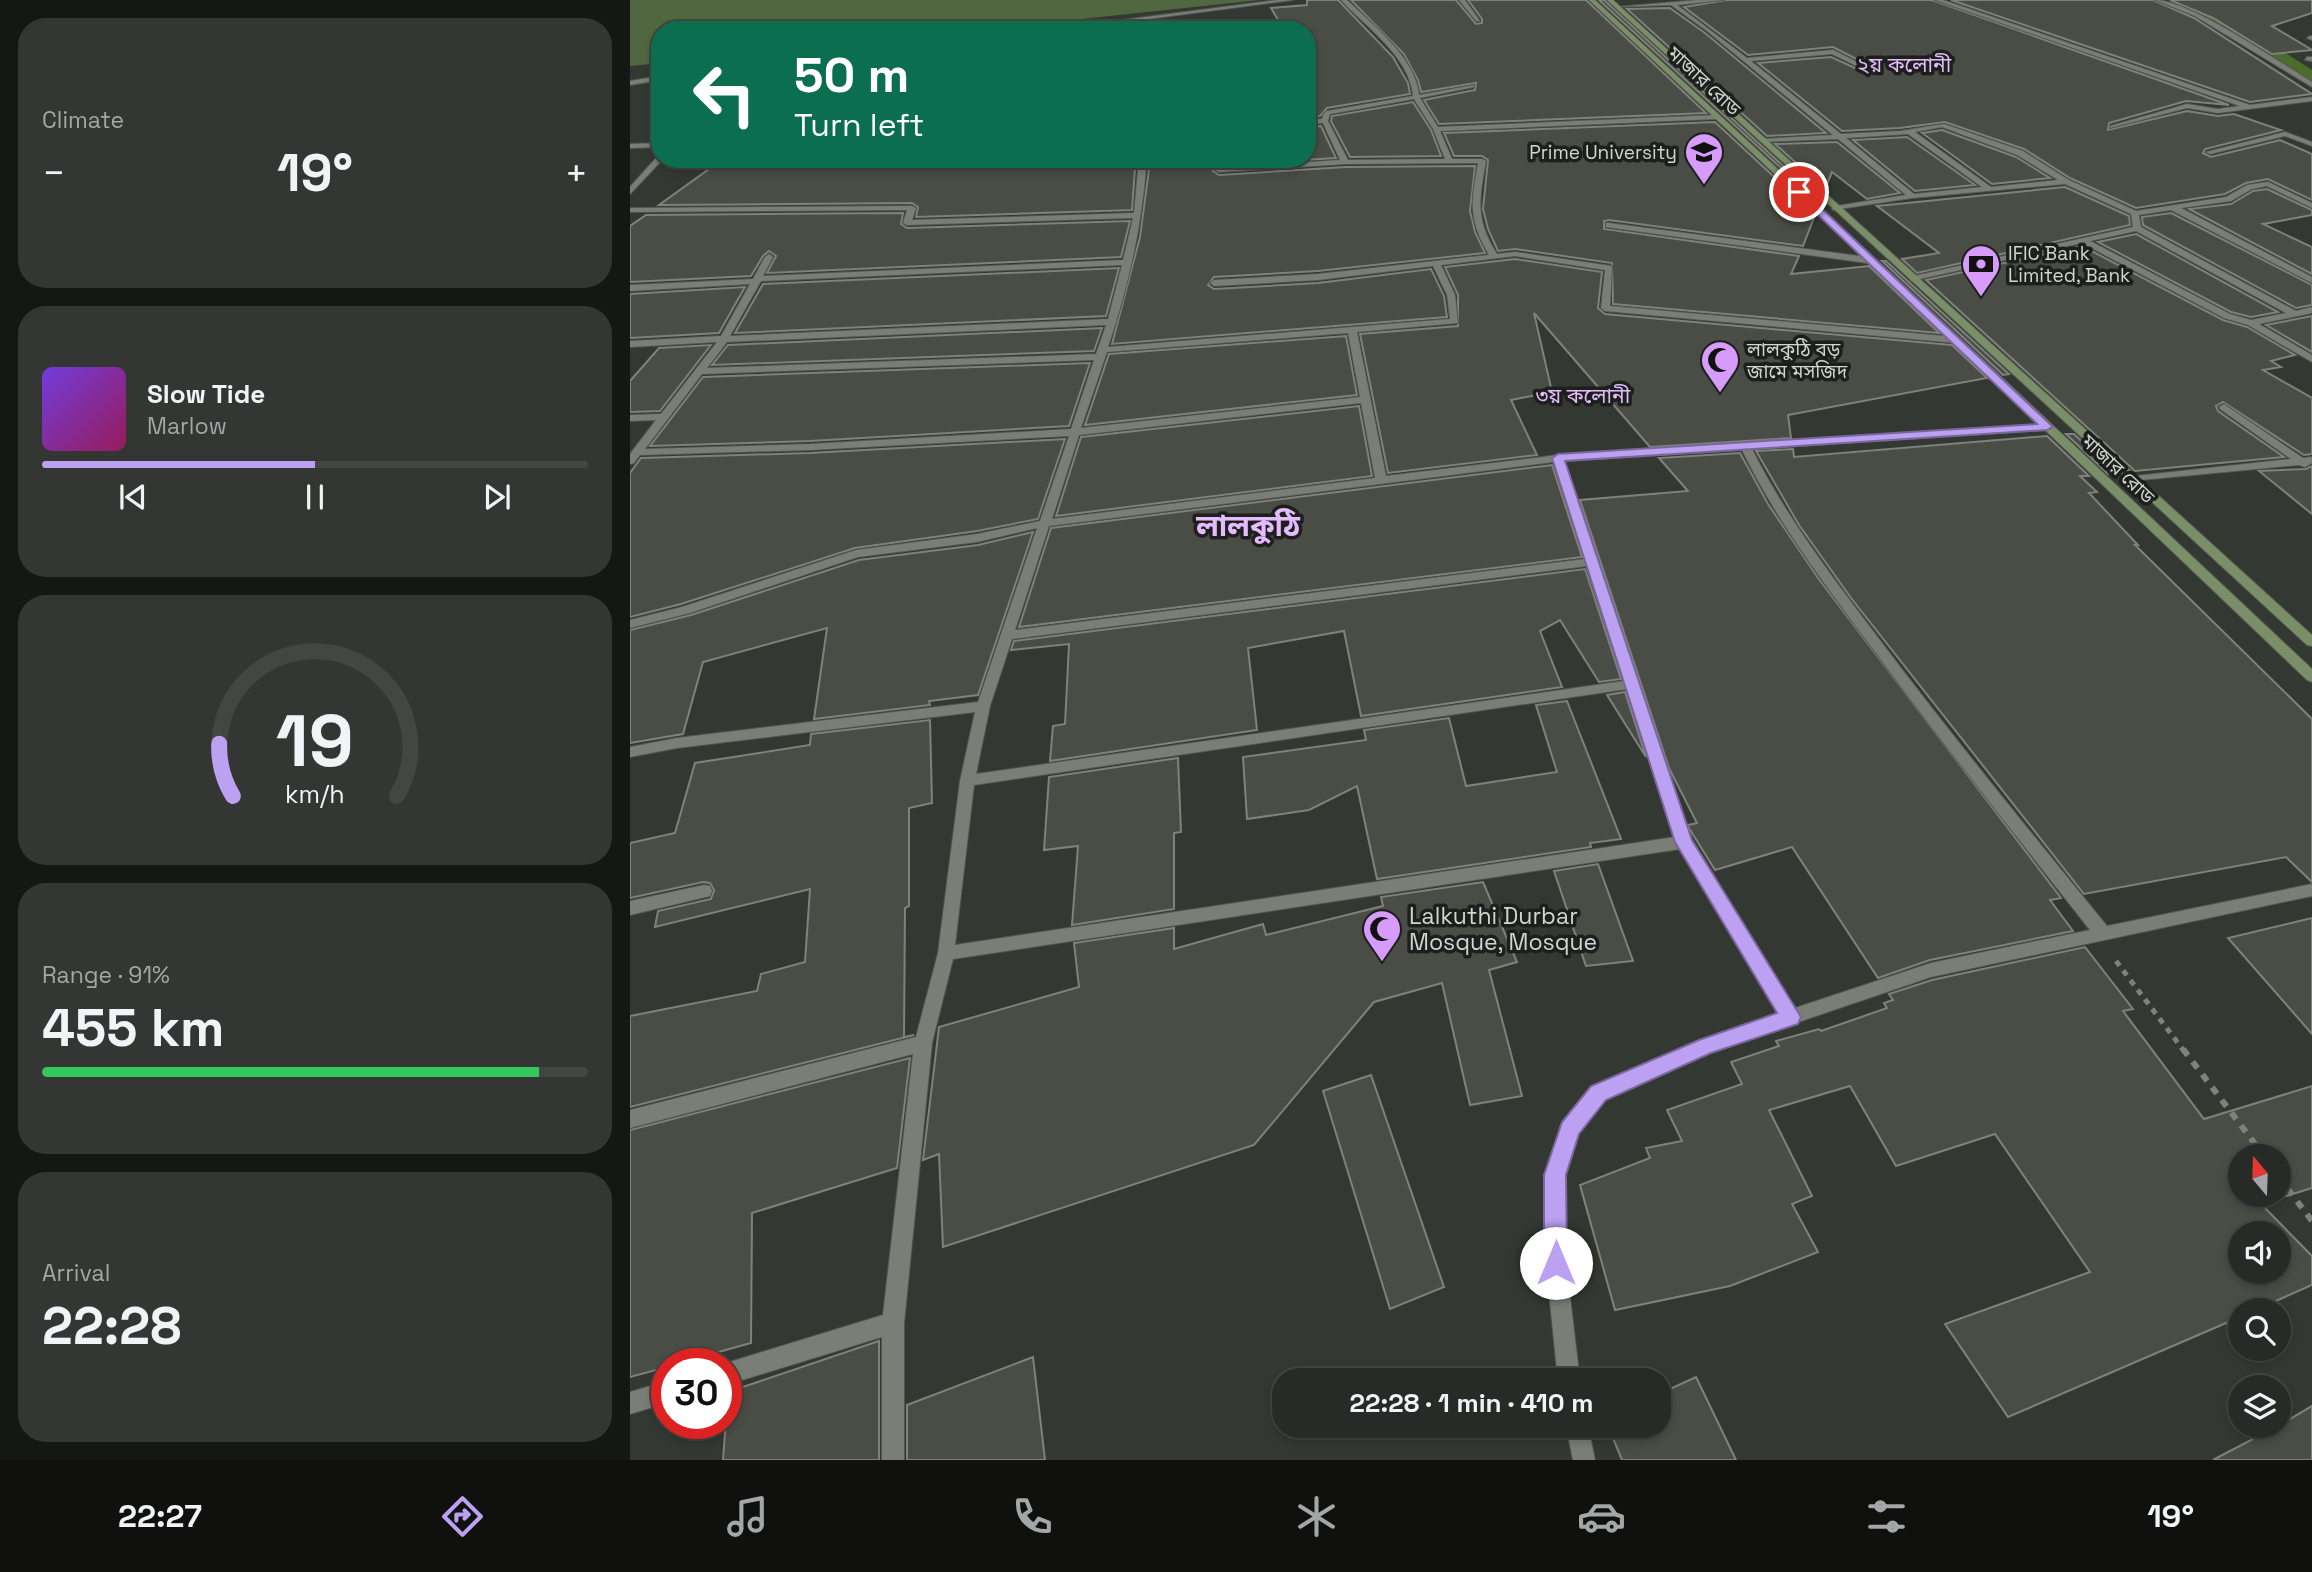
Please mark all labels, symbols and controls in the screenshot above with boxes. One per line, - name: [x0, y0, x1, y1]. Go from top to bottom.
- street label: মাজার রোড: [1661, 40, 1746, 122]
- text: 50 m: [794, 44, 909, 106]
- icon: left: [679, 49, 770, 140]
- district label: ২য় কলোনী: [1857, 51, 1952, 78]
- text: Climate: [42, 105, 124, 135]
- text: Turn left: [794, 105, 924, 145]
- school or university icon: Prime University: [1683, 131, 1725, 186]
- text: 19°: [277, 140, 353, 206]
- place label: Prime University: [1529, 140, 1677, 165]
- text: −: [42, 149, 66, 197]
- text: +: [564, 149, 588, 197]
- pin: [1769, 162, 1829, 222]
- icon: arrive: [1780, 173, 1818, 211]
- place label: IFIC Bank Limited, Bank: [2008, 241, 2130, 288]
- bank icon: IFIC Bank Limited, Bank: [1960, 243, 2002, 298]
- place label: লালকুঠি বড় জামে মসজিদ: [1746, 337, 1848, 384]
- mosque icon: লালকুঠি বড় জামে মসজিদ: [1699, 339, 1741, 394]
- text: Slow Tide: [147, 377, 265, 411]
- district label: ৩য় কলোনী: [1536, 382, 1631, 409]
- text: Marlow: [147, 411, 227, 441]
- street label: মাজার রোড: [2075, 428, 2160, 510]
- icon: previous: [114, 478, 152, 516]
- icon: pause: [296, 478, 334, 516]
- icon: next: [478, 478, 516, 516]
- district label: লালকুঠি: [1195, 506, 1301, 545]
- text: 19: [276, 694, 354, 787]
- text: km/h: [285, 778, 345, 810]
- place label: Lalkuthi Durbar Mosque, Mosque: [1409, 901, 1597, 957]
- mosque icon: Lalkuthi Durbar Mosque, Mosque: [1361, 908, 1403, 963]
- text: Range · 91%: [42, 960, 170, 990]
- text: 455 km: [42, 995, 224, 1061]
- north arrow: [2228, 1144, 2291, 1208]
- map controls: [2228, 1144, 2291, 1438]
- button: sound: [2228, 1221, 2291, 1284]
- position arrow: [1519, 1226, 1593, 1300]
- text: Arrival: [42, 1258, 110, 1288]
- text: 22:28: [42, 1293, 181, 1359]
- button: search: [2228, 1298, 2291, 1361]
- speed limit sign: 30: [651, 1348, 742, 1439]
- button: layers: [2228, 1375, 2291, 1438]
- text: 22:28 · 1 min · 410 m: [1350, 1386, 1593, 1420]
- icon: directions: [438, 1492, 487, 1541]
- icon: music: [723, 1492, 772, 1541]
- icon: phone: [1008, 1492, 1057, 1541]
- icon: climate: [1292, 1492, 1341, 1541]
- icon: car: [1577, 1492, 1626, 1541]
- icon: filters: [1862, 1492, 1911, 1541]
- text: 22:27: [118, 1496, 202, 1536]
- text: 19°: [2147, 1496, 2194, 1536]

